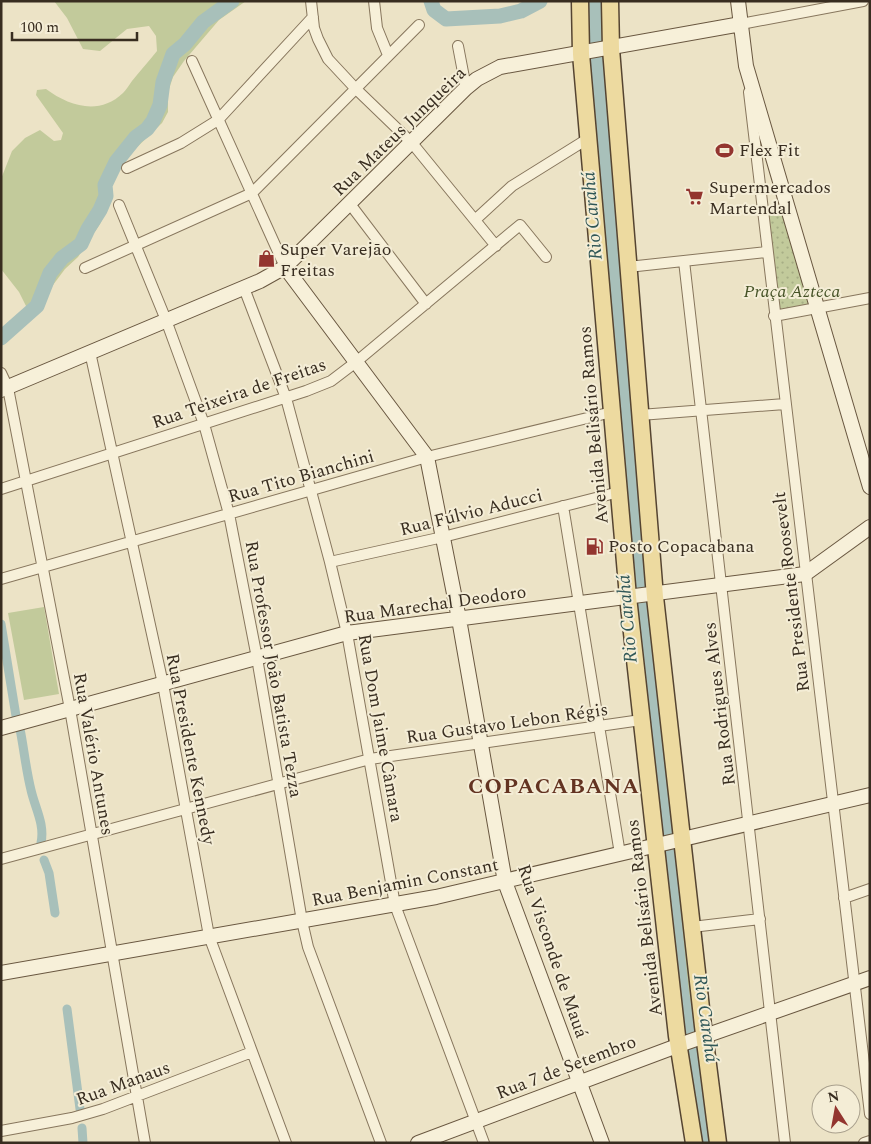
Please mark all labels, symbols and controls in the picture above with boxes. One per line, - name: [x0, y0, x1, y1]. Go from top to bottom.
- scale bar: [12, 10, 138, 42]
- text: 100 m: [20, 16, 59, 39]
- street label: Rua Mateus Junqueira: [326, 60, 472, 202]
- place label: Flex Fit: [739, 137, 800, 164]
- sports icon: Flex Fit: [715, 140, 735, 160]
- water label: Rio Carahá: [574, 170, 611, 261]
- place label: Supermercados Martendal: [709, 174, 831, 222]
- supermarket icon: Supermercados Martendal: [685, 187, 705, 207]
- place label: Super Varejão Freitas: [280, 236, 392, 284]
- shop icon: Super Varejão Freitas: [256, 249, 276, 269]
- park label: Praça Azteca: [744, 278, 840, 305]
- street label: Avenida Belisário Ramos: [571, 325, 616, 525]
- street label: Rua Teixeira de Freitas: [148, 351, 330, 436]
- street label: Rua Tito Bianchini: [225, 443, 377, 510]
- street label: Rua Fúlvio Aducci: [397, 482, 545, 543]
- street label: Rua Presidente Roosevelt: [766, 490, 817, 694]
- place label: Posto Copacabana: [608, 533, 755, 560]
- fuel station icon: Posto Copacabana: [584, 536, 604, 556]
- street label: Rua Professor João Batista Tezza: [238, 538, 309, 800]
- water label: Rio Carahá: [609, 573, 646, 664]
- street label: Rua Marechal Deodoro: [342, 578, 528, 631]
- street label: Rua Rodrigues Alves: [696, 621, 743, 787]
- street label: Rua Dom Jaime Câmara: [351, 632, 410, 825]
- street label: Rua Presidente Kennedy: [159, 651, 223, 848]
- street label: Rua Valério Antunes: [66, 671, 121, 838]
- street label: Rua Gustavo Lebon Régis: [404, 696, 610, 751]
- district label: COPACABANA: [468, 770, 640, 803]
- street label: Avenida Belisário Ramos: [619, 818, 670, 1018]
- street label: Rua Benjamin Constant: [309, 851, 501, 914]
- street label: Rua Visconde de Mauá: [510, 861, 595, 1042]
- water label: Rio Carahá: [685, 972, 726, 1065]
- street label: Rua 7 de Setembro: [492, 1028, 640, 1107]
- street label: Rua Manaus: [72, 1054, 174, 1113]
- north arrow: [811, 1084, 861, 1134]
- text: N: [826, 1085, 841, 1108]

